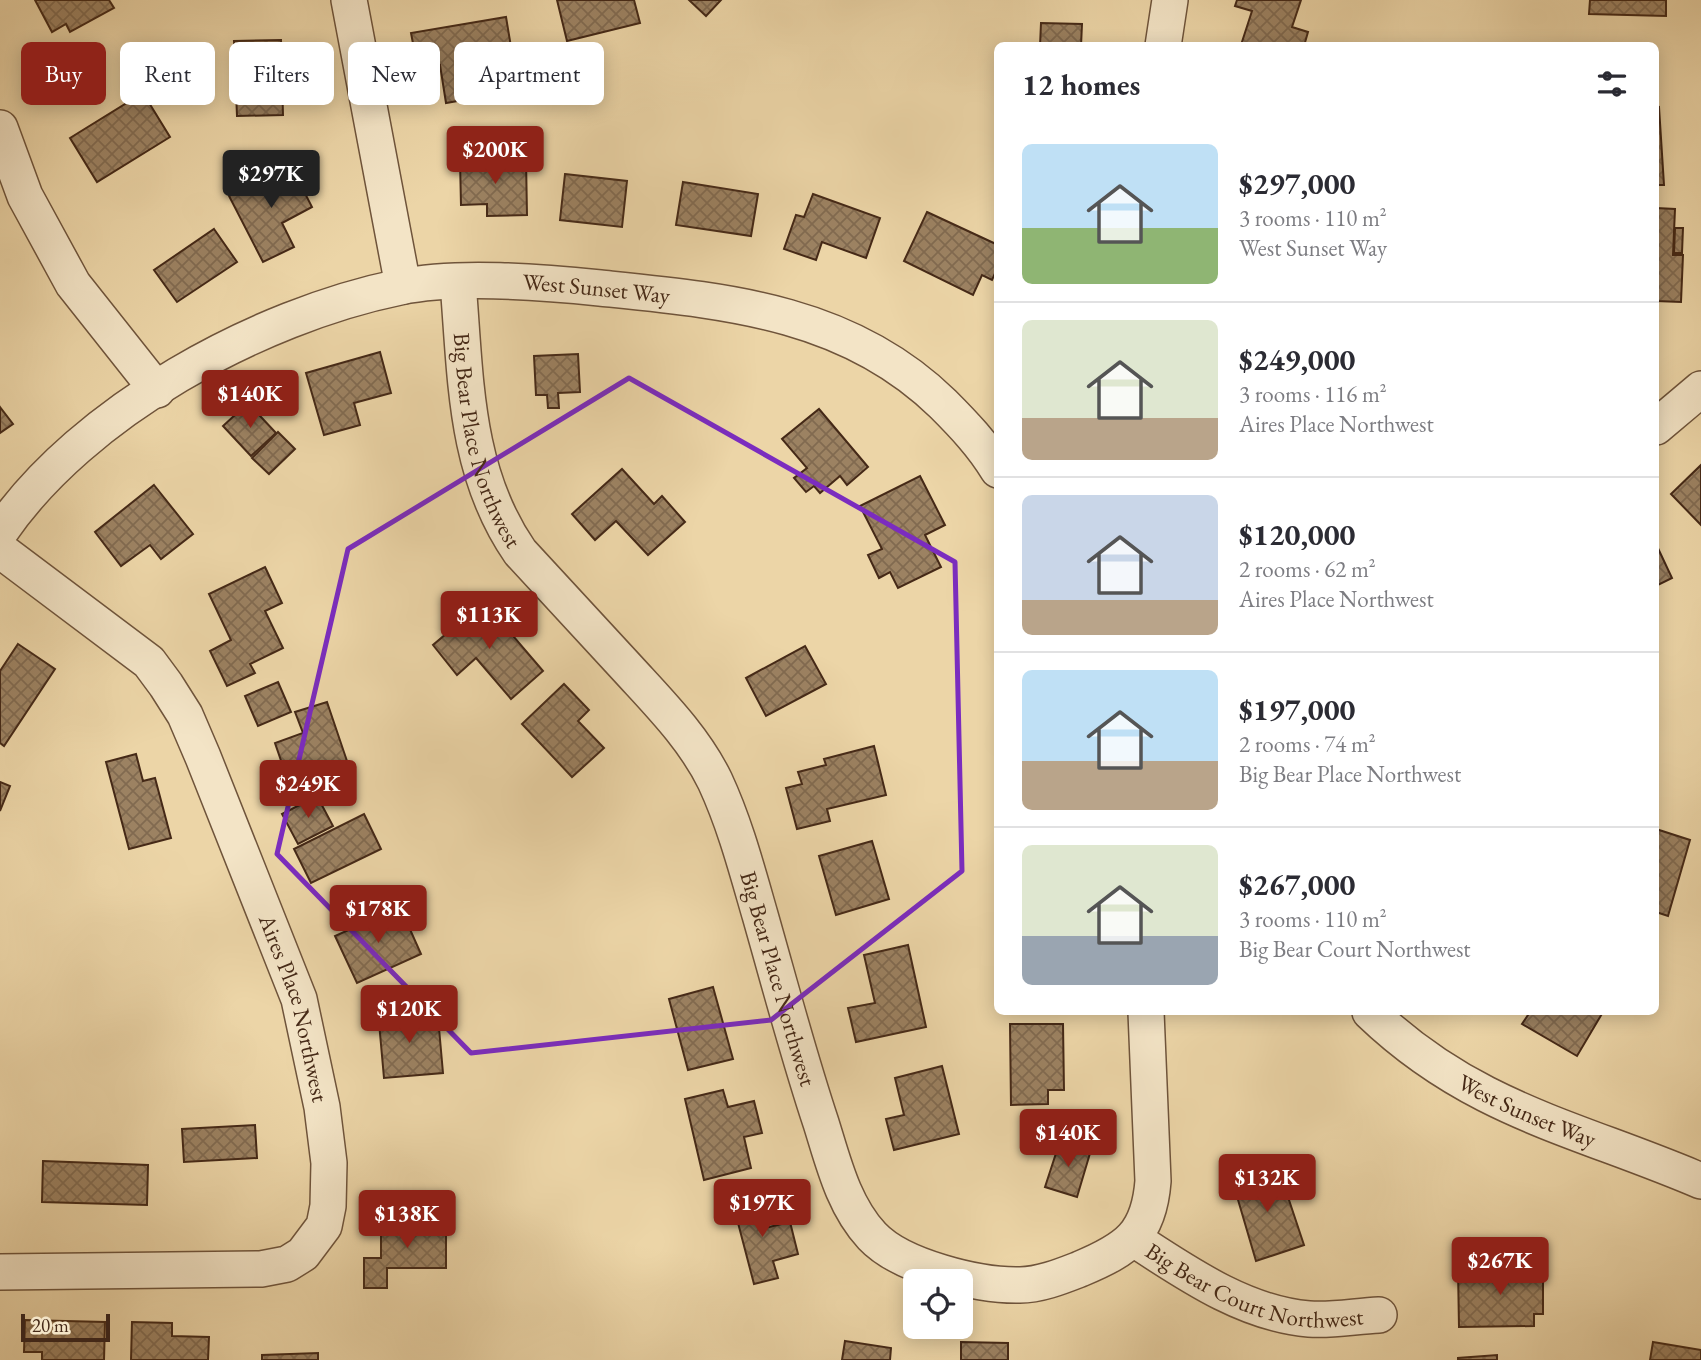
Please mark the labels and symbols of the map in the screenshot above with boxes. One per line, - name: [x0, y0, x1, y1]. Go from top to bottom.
- pin: $200K: [446, 127, 544, 186]
- pin: $297K: [222, 150, 320, 210]
- street label: West Sunset Way: [522, 267, 673, 311]
- street label: Big Bear Place Northwest: [447, 332, 529, 554]
- pin: $140K: [201, 370, 299, 430]
- pin: $113K: [440, 592, 538, 651]
- pin: $249K: [259, 760, 357, 820]
- street label: Big Bear Place Northwest: [733, 868, 823, 1091]
- pin: $178K: [329, 886, 427, 945]
- street label: Aires Place Northwest: [252, 909, 336, 1105]
- pin: $120K: [360, 986, 458, 1045]
- street label: West Sunset Way: [1453, 1067, 1601, 1154]
- pin: $140K: [1019, 1110, 1117, 1169]
- pin: $132K: [1218, 1154, 1316, 1214]
- pin: $197K: [713, 1180, 811, 1239]
- pin: $138K: [358, 1190, 456, 1250]
- street label: Big Bear Court Northwest: [1140, 1236, 1366, 1335]
- pin: $267K: [1451, 1238, 1549, 1297]
- scale bar: [21, 1311, 110, 1343]

